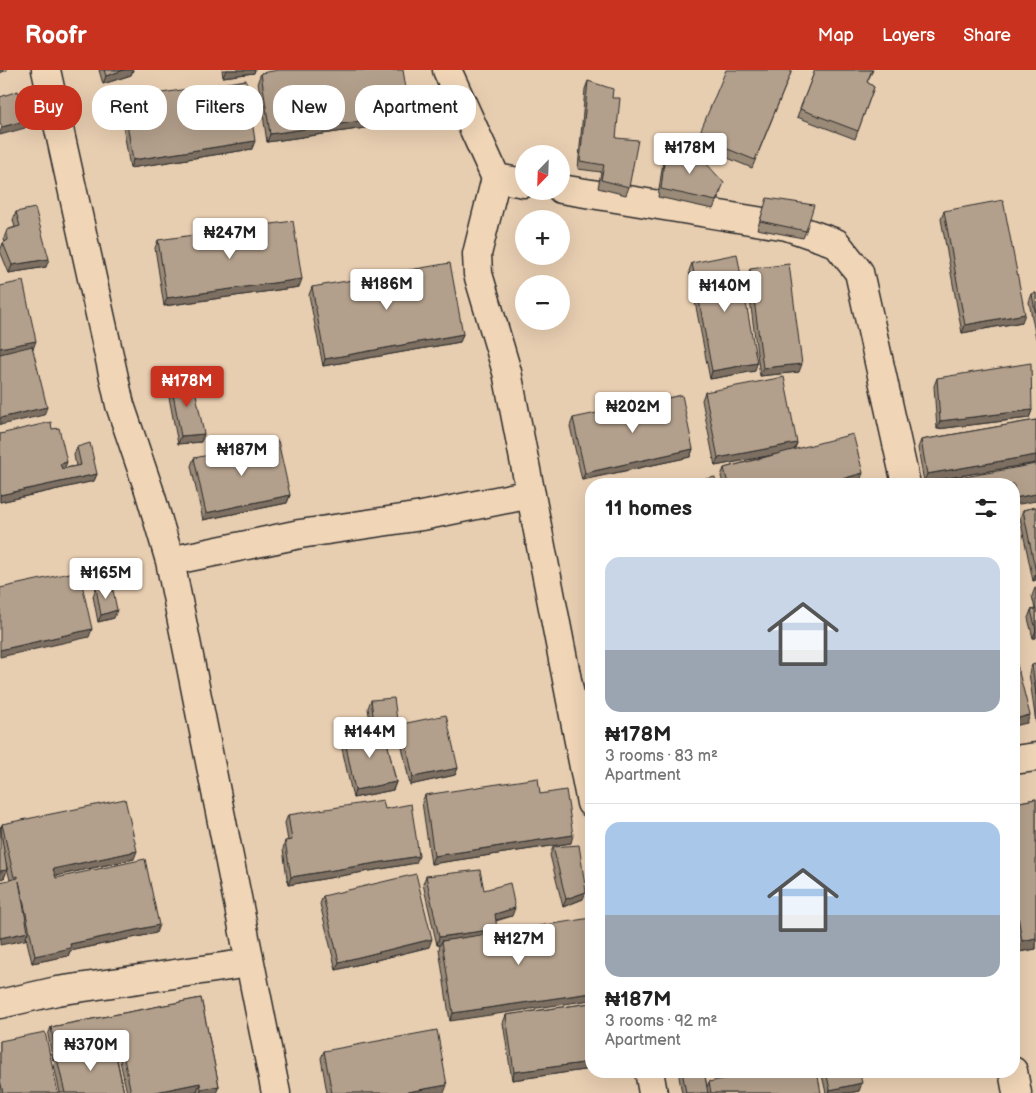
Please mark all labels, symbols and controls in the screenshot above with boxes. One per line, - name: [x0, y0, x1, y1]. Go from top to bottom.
- text: Roofr: [25, 21, 87, 50]
- text: Map: [818, 25, 854, 46]
- text: Layers: [882, 25, 935, 46]
- text: Share: [963, 25, 1011, 46]
- chip: Buy: [15, 85, 82, 130]
- chip: Rent: [92, 85, 167, 130]
- chip: Filters: [177, 85, 263, 130]
- chip: New: [273, 85, 345, 130]
- chip: Apartment: [355, 85, 476, 130]
- pin: ₦178M: [655, 132, 725, 175]
- text: ₦178M: [665, 139, 715, 158]
- north arrow: [515, 145, 570, 200]
- map controls: [515, 145, 570, 330]
- button: +: [515, 210, 570, 265]
- pin: ₦247M: [195, 218, 265, 260]
- text: ₦247M: [204, 224, 256, 243]
- pin: ₦186M: [352, 268, 422, 311]
- pin: ₦140M: [690, 270, 760, 313]
- text: ₦186M: [361, 275, 413, 294]
- button: −: [515, 275, 570, 330]
- text: ₦140M: [699, 277, 751, 296]
- pin: ₦178M: [152, 366, 222, 408]
- text: ₦178M: [162, 372, 212, 391]
- pin: ₦202M: [598, 392, 668, 434]
- text: ₦202M: [606, 398, 660, 417]
- pin: ₦187M: [207, 434, 277, 477]
- text: ₦187M: [217, 441, 267, 460]
- icon: filters: [972, 494, 1000, 522]
- text: 11 homes: [605, 496, 692, 521]
- pin: ₦165M: [71, 558, 141, 600]
- text: ₦165M: [80, 564, 132, 583]
- icon: home: [758, 589, 848, 679]
- pin: ₦144M: [335, 716, 405, 759]
- text: ₦178M: [605, 722, 671, 747]
- text: ₦144M: [345, 723, 395, 742]
- text: 3 rooms · 83 m²: [605, 747, 718, 766]
- text: Apartment: [605, 766, 681, 785]
- icon: home: [758, 855, 848, 945]
- pin: ₦127M: [484, 924, 554, 966]
- text: ₦127M: [494, 930, 544, 949]
- text: ₦187M: [605, 987, 671, 1012]
- text: 3 rooms · 92 m²: [605, 1012, 718, 1031]
- pin: ₦370M: [56, 1030, 126, 1072]
- text: Apartment: [605, 1031, 681, 1050]
- text: ₦370M: [64, 1036, 118, 1055]

